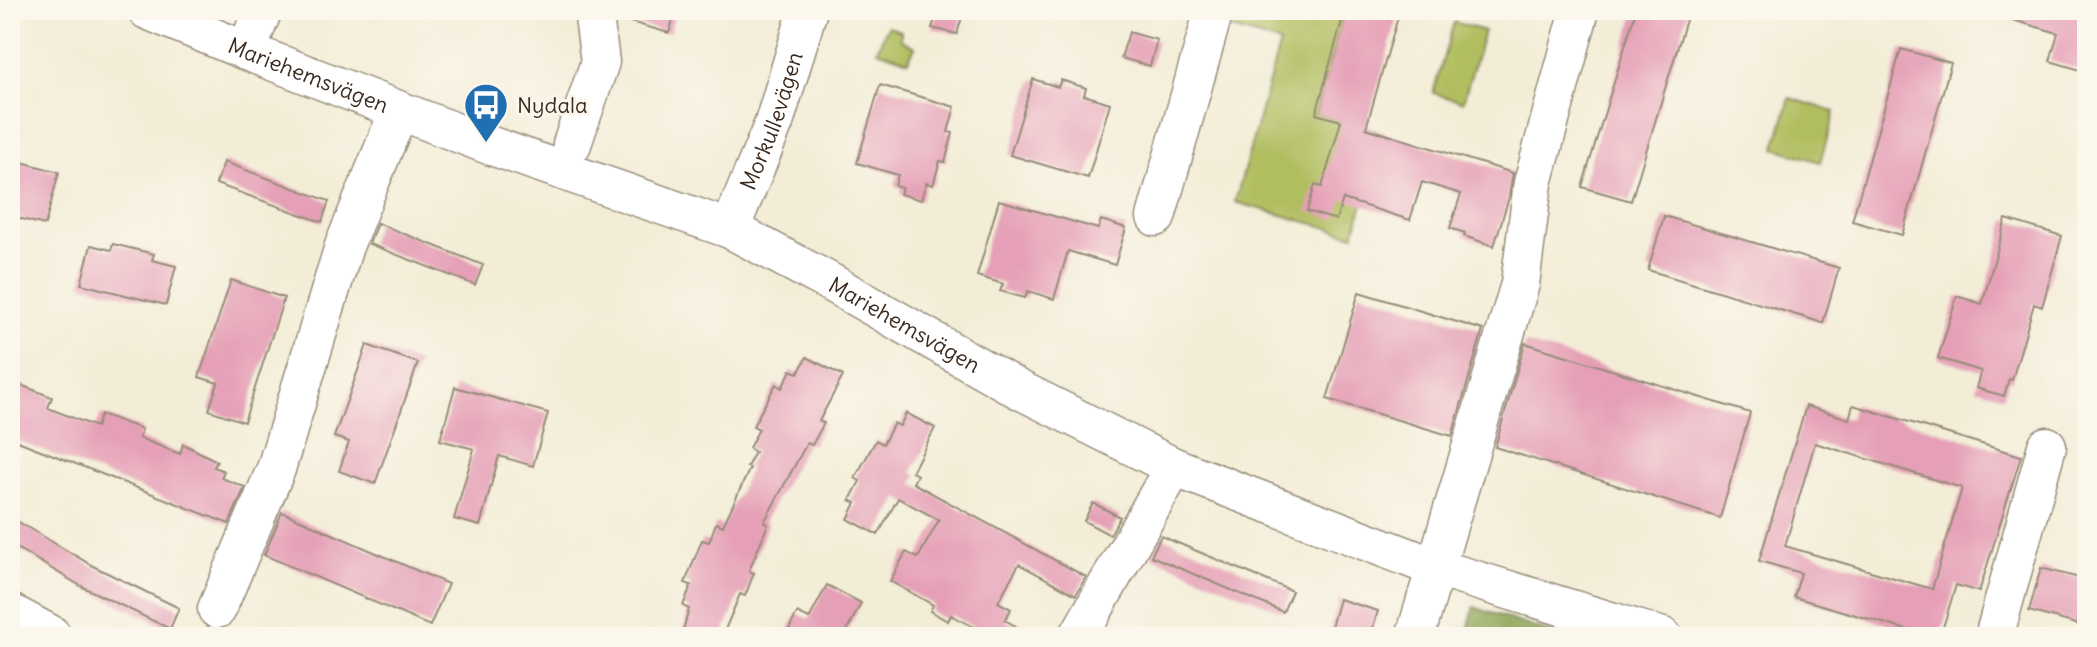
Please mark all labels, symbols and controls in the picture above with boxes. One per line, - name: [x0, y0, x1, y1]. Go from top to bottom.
- street label: Mariehemsvägen: [224, 31, 393, 119]
- street label: Morkullevägen: [734, 48, 809, 194]
- bus stop icon: Nydala: [462, 81, 510, 144]
- place label: Nydala: [517, 91, 588, 119]
- street label: Mariehemsvägen: [824, 271, 985, 379]

